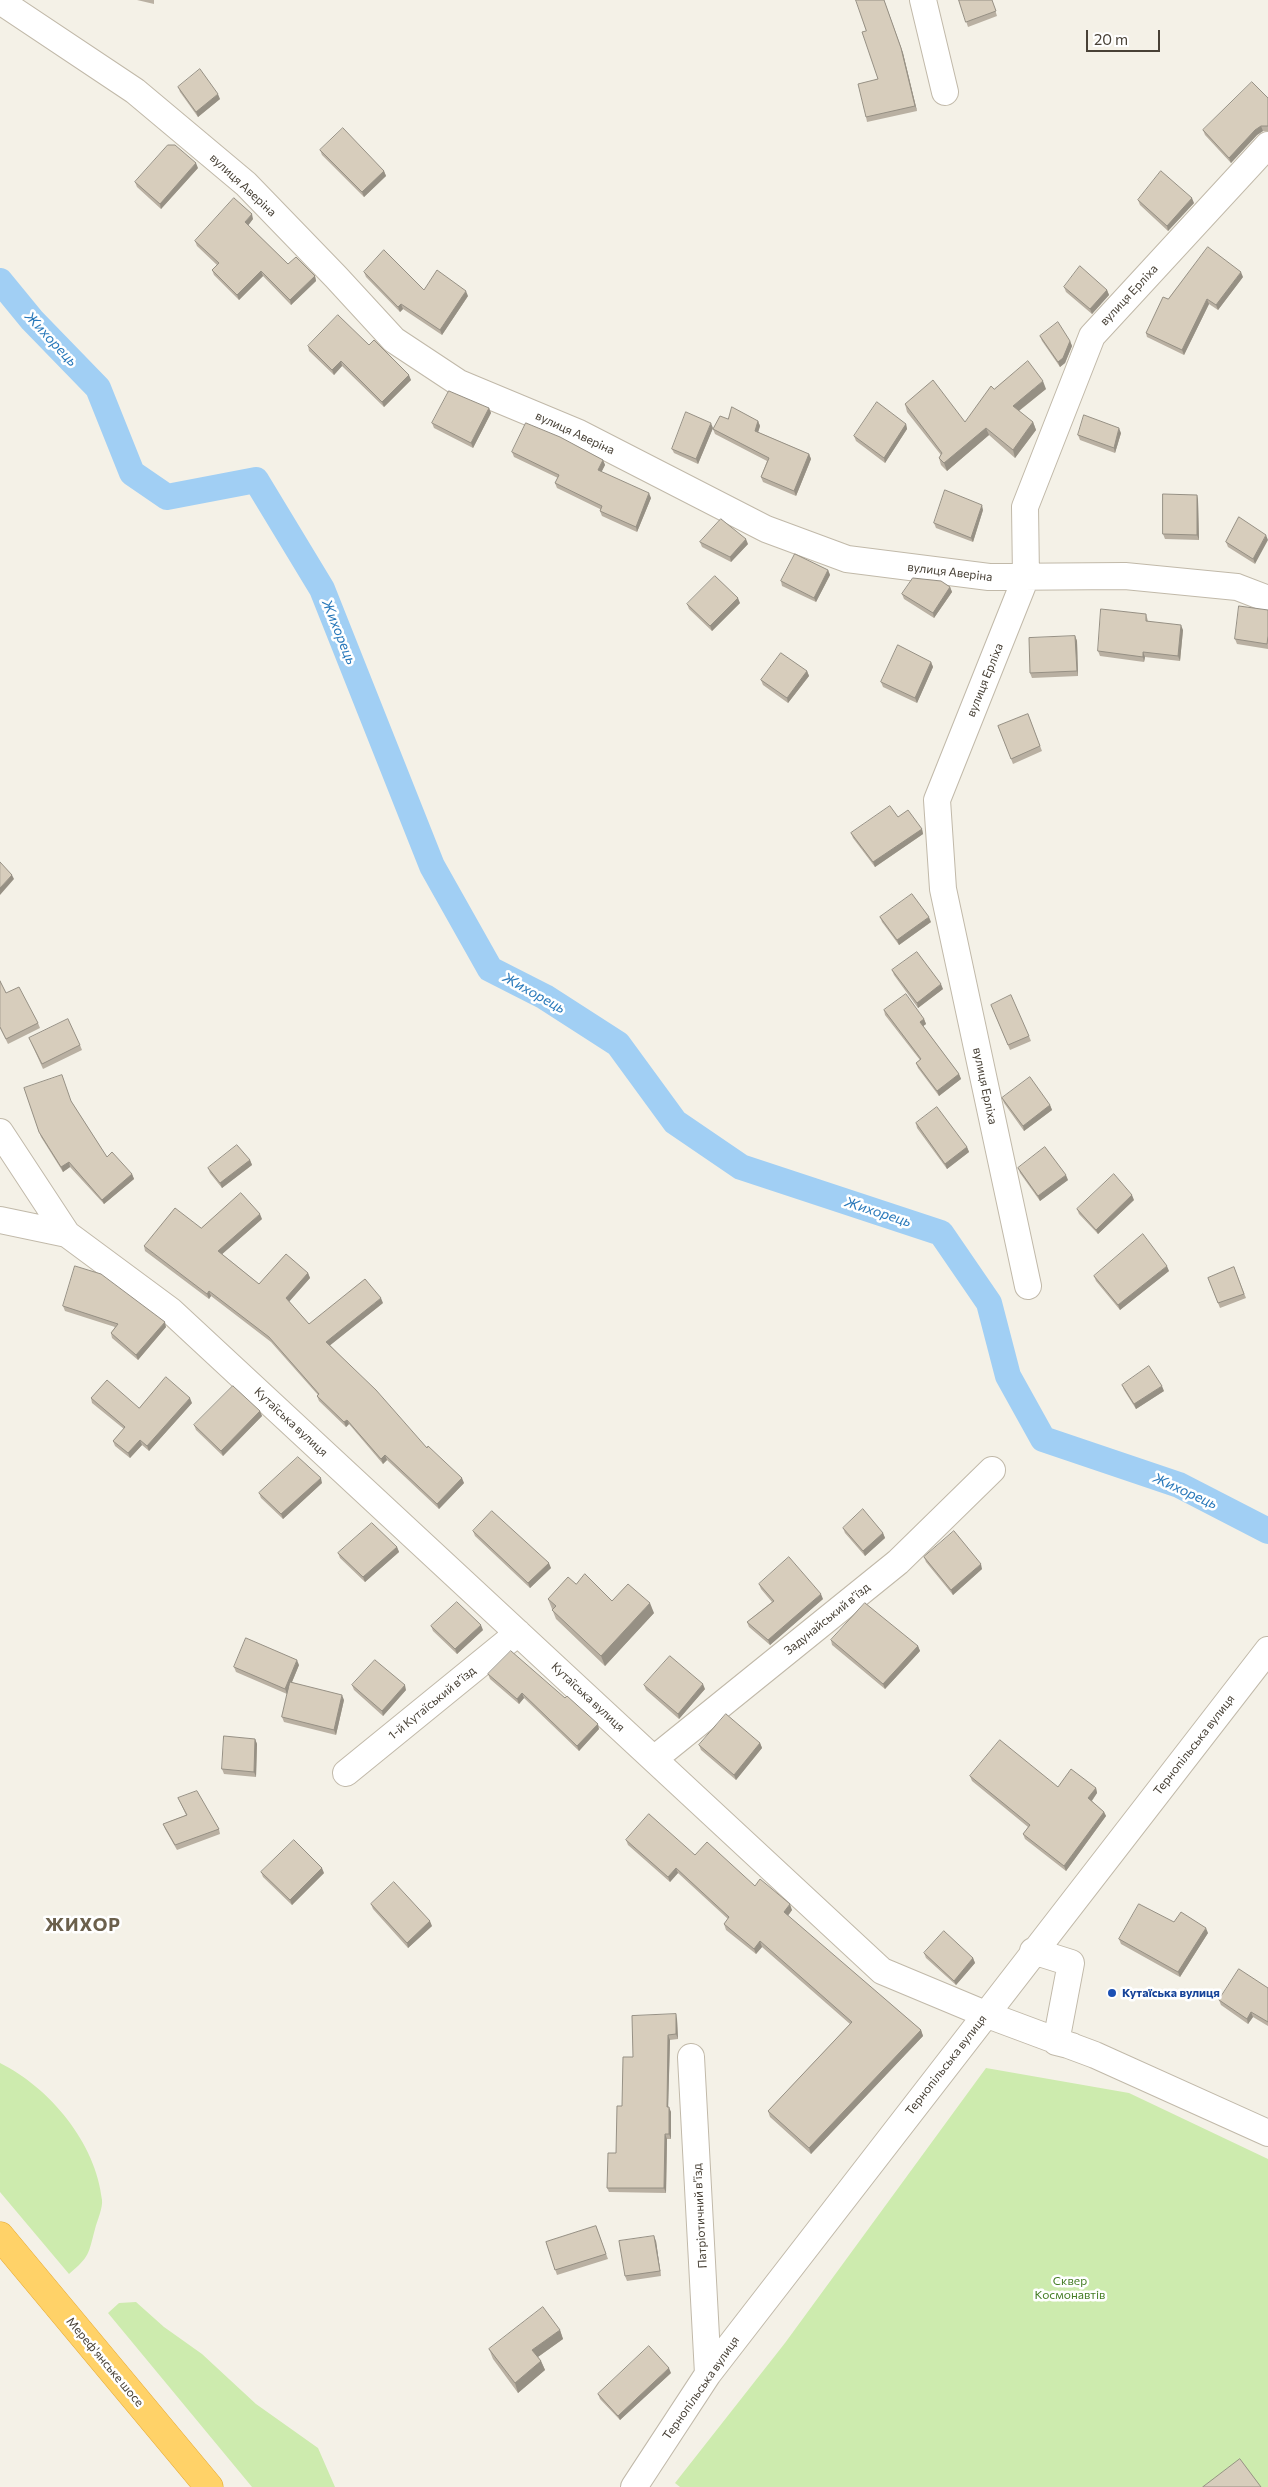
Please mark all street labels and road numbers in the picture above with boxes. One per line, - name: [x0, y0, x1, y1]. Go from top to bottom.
- street label: вулиця Аверіна: [207, 151, 279, 219]
- street label: вулиця Ерліха: [1097, 261, 1161, 329]
- street label: вулиця Аверіна: [533, 408, 617, 458]
- street label: вулиця Аверіна: [907, 560, 993, 584]
- street label: вулиця Ерліха: [964, 641, 1006, 719]
- street label: вулиця Ерліха: [970, 1046, 1000, 1126]
- street label: Кутаїська вулиця: [251, 1384, 331, 1460]
- street label: Задунайський в’їзд: [781, 1580, 873, 1658]
- street label: Кутаїська вулиця: [548, 1659, 628, 1735]
- street label: 1-й Кутаїський в’їзд: [385, 1663, 479, 1743]
- street label: Тернопільська вулиця: [1150, 1692, 1238, 1798]
- street label: Тернопільська вулиця: [902, 2012, 990, 2118]
- street label: Патріотичний в’їзд: [690, 2163, 710, 2269]
- street label: Мереф'янське шосе: [63, 2314, 147, 2410]
- street label: Тернопільська вулиця: [660, 2333, 742, 2443]

